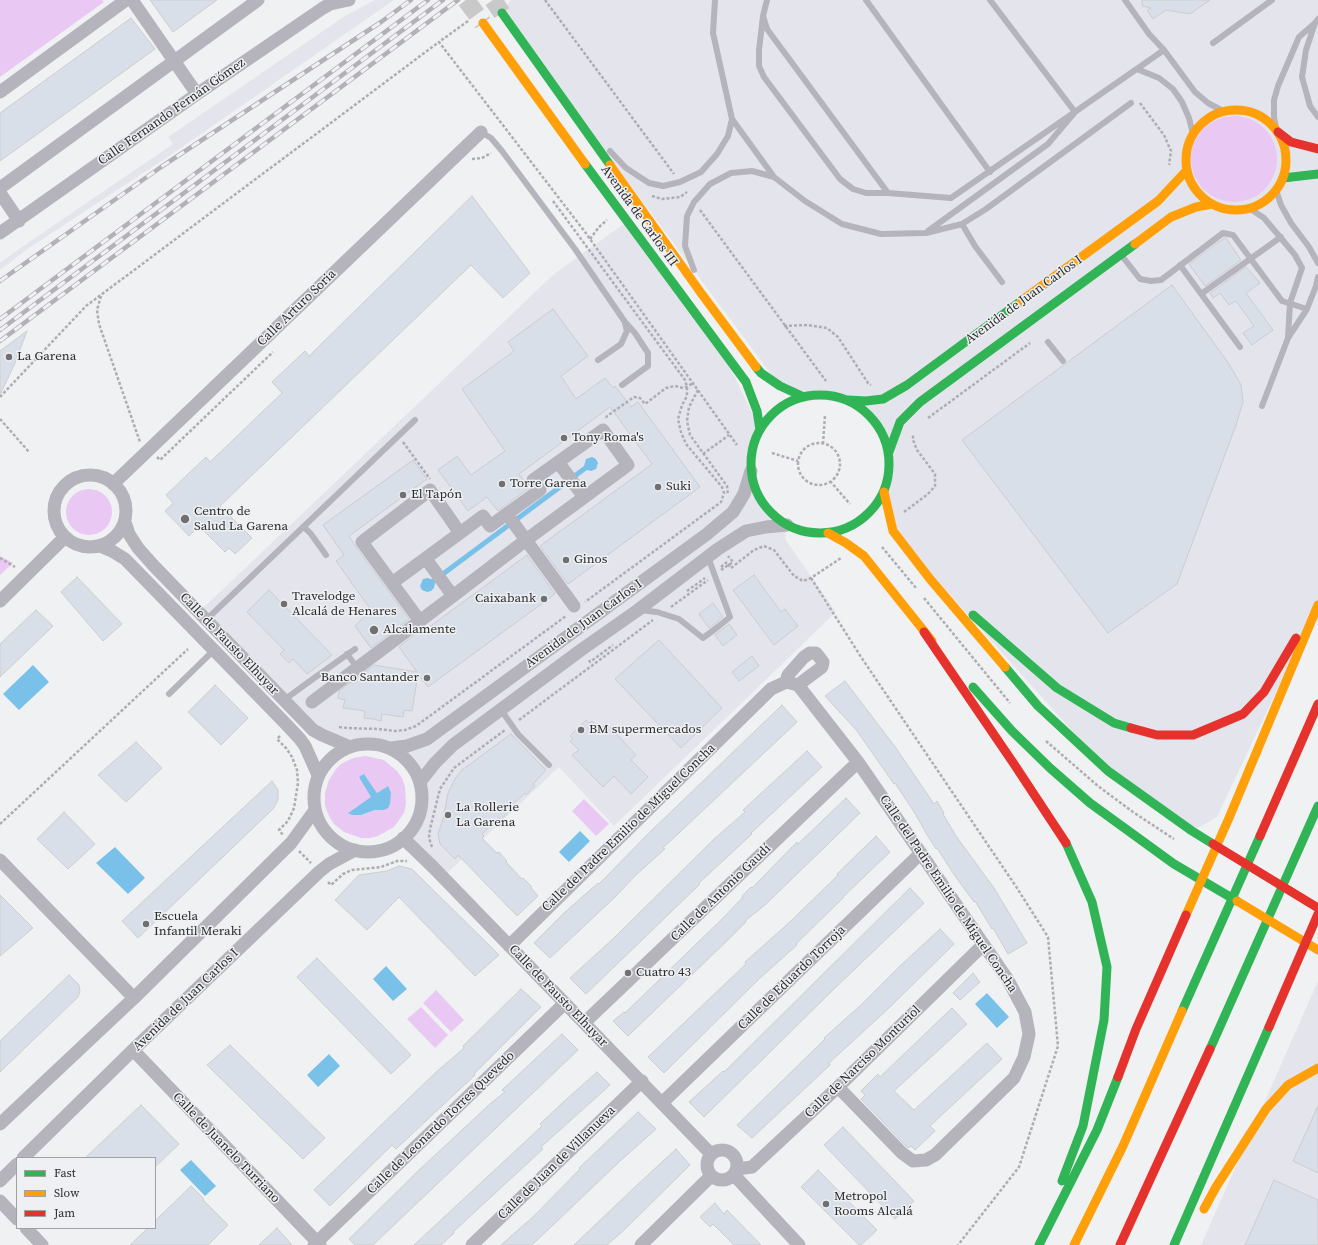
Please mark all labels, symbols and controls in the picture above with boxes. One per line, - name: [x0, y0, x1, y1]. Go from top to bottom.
- street label: Calle Fernando Fernán Gómez: [95, 55, 249, 169]
- street label: Avenida de Carlos III: [597, 163, 681, 269]
- street label: Avenida de Juan Carlos I: [963, 252, 1085, 348]
- street label: Calle Arturo Soria: [254, 266, 340, 350]
- place label: La Garena: [17, 349, 76, 365]
- marker: La Garena: [4, 352, 14, 362]
- place label: Tony Roma's: [572, 430, 644, 446]
- marker: Tony Roma's: [559, 433, 569, 443]
- place label: Torre Garena: [510, 476, 587, 492]
- marker: Torre Garena: [497, 479, 507, 489]
- place label: Suki: [666, 479, 691, 495]
- marker: Suki: [653, 482, 663, 492]
- place label: El Tapón: [411, 487, 462, 503]
- marker: El Tapón: [398, 490, 408, 500]
- place label: Centro de Salud La Garena: [194, 504, 288, 535]
- marker: Centro de Salud La Garena: [179, 513, 191, 525]
- place label: Ginos: [574, 552, 607, 568]
- marker: Ginos: [561, 555, 571, 565]
- street label: Avenida de Juan Carlos I: [523, 576, 645, 672]
- place label: Travelodge Alcalá de Henares: [292, 589, 397, 620]
- street label: Calle de Fausto Elhuyar: [176, 590, 282, 698]
- place label: Caixabank: [475, 591, 536, 607]
- marker: Caixabank: [539, 594, 549, 604]
- marker: Travelodge Alcalá de Henares: [279, 599, 289, 609]
- place label: Alcalamente: [383, 622, 456, 638]
- marker: Alcalamente: [368, 624, 380, 636]
- place label: Banco Santander: [321, 670, 419, 686]
- marker: Banco Santander: [422, 673, 432, 683]
- place label: BM supermercados: [589, 722, 701, 738]
- marker: BM supermercados: [576, 725, 586, 735]
- street label: Calle del Padre Emilio de Miguel Concha: [539, 741, 719, 915]
- street label: Calle del Padre Emilio de Miguel Concha: [876, 792, 1020, 996]
- place label: La Rollerie La Garena: [456, 800, 519, 831]
- marker: La Rollerie La Garena: [443, 810, 453, 820]
- street label: Calle de Antonio Gaudí: [668, 841, 774, 945]
- place label: Escuela Infantil Meraki: [154, 909, 242, 940]
- marker: Escuela Infantil Meraki: [141, 919, 151, 929]
- street label: Calle de Eduardo Torroja: [735, 922, 849, 1034]
- street label: Calle de Fausto Elhuyar: [505, 942, 611, 1050]
- street label: Avenida de Juan Carlos I: [130, 946, 242, 1054]
- place label: Cuatro 43: [636, 965, 691, 981]
- marker: Cuatro 43: [623, 968, 633, 978]
- street label: Calle de Narciso Monturiol: [802, 1003, 924, 1121]
- street label: Calle de Leonardo Torres Quevedo: [364, 1048, 518, 1198]
- street label: Calle de Juanelo Turriano: [169, 1089, 283, 1207]
- street label: Calle de Juan de Villanueva: [495, 1103, 619, 1223]
- legend: [16, 1157, 156, 1229]
- text: Fast: [54, 1165, 76, 1181]
- text: Slow: [54, 1185, 79, 1201]
- place label: Metropol Rooms Alcalá: [834, 1189, 913, 1220]
- marker: Metropol Rooms Alcalá: [821, 1199, 831, 1209]
- text: Jam: [54, 1205, 75, 1221]

